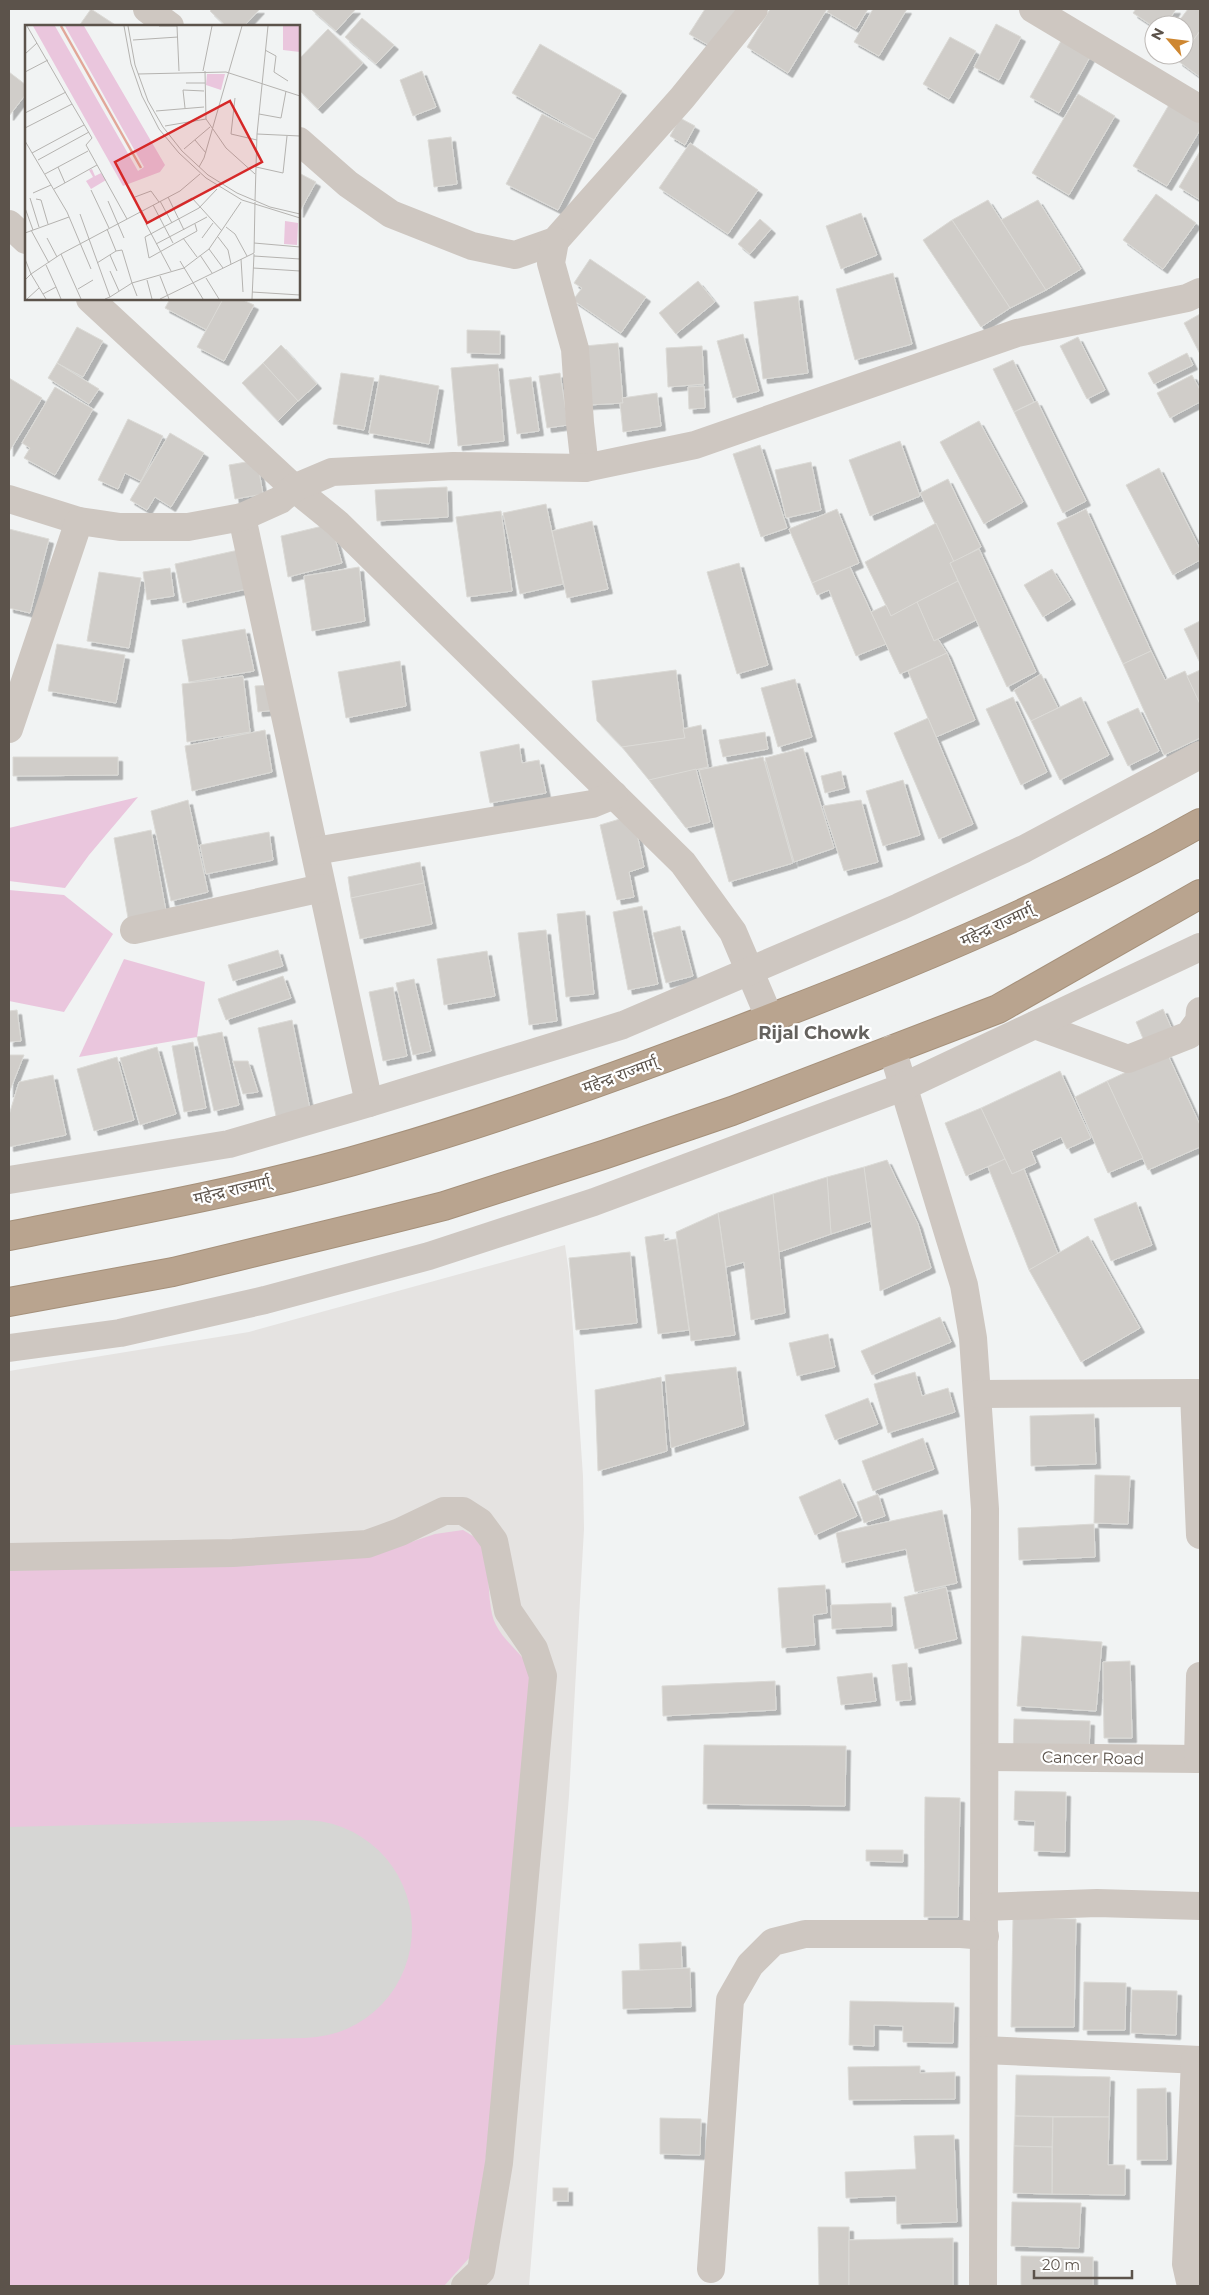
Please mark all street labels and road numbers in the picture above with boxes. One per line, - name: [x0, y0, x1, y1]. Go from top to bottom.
- street label: महेन्द्र राज्मार्ग्: [958, 899, 1040, 951]
- street label: महेन्द्र राज्मार्ग्: [580, 1052, 663, 1098]
- street label: महेन्द्र राज्मार्ग्: [192, 1171, 275, 1209]
- street label: Cancer Road: [1042, 1748, 1144, 1768]

